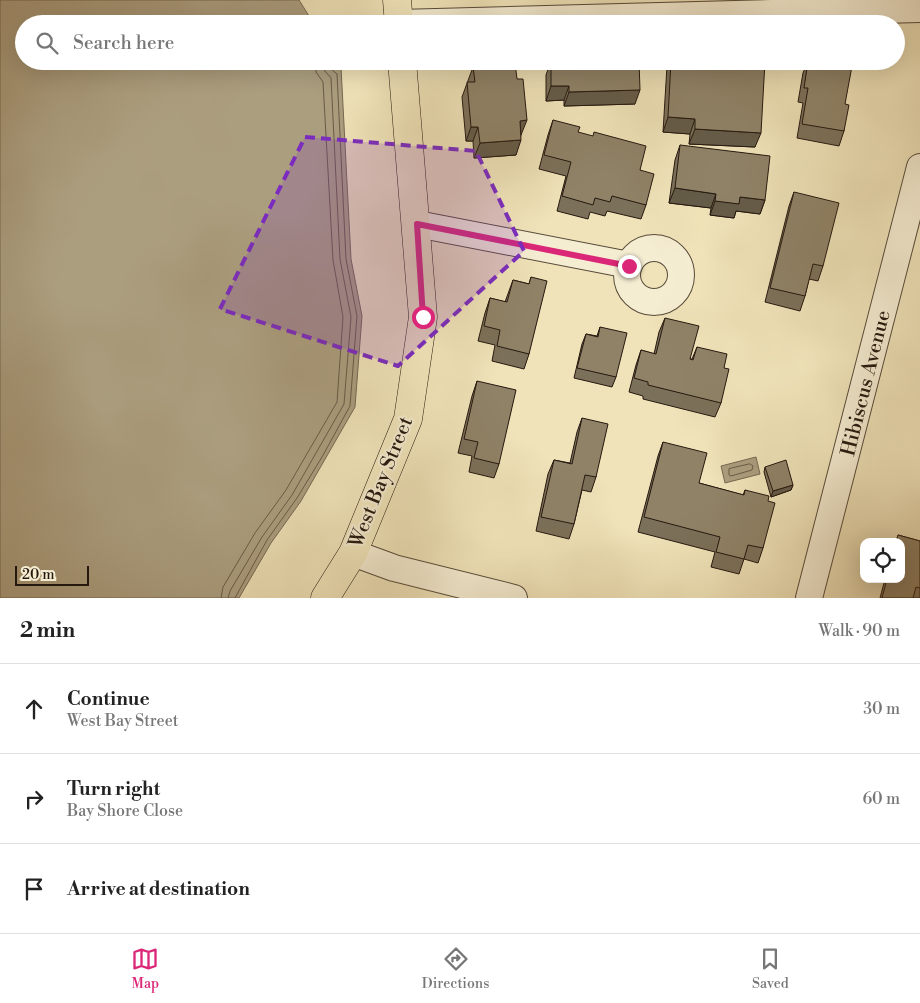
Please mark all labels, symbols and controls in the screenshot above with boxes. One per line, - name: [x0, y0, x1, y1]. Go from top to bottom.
- search box: [15, 15, 905, 70]
- icon: search: [33, 29, 61, 57]
- text: Search here: [73, 31, 174, 55]
- route end: [618, 255, 641, 278]
- route start: [412, 306, 435, 329]
- street label: Hibiscus Avenue: [836, 308, 897, 459]
- street label: West Bay Street: [343, 413, 419, 553]
- map controls: [860, 538, 905, 583]
- button: locate: [860, 538, 905, 583]
- scale bar: [15, 563, 89, 586]
- text: 20 m: [22, 566, 54, 584]
- text: 2 min: [20, 618, 75, 644]
- text: Walk · 90 m: [818, 621, 900, 641]
- text: Continue: [67, 687, 150, 711]
- icon: ahead: [20, 695, 48, 723]
- text: 30 m: [863, 699, 900, 719]
- text: West Bay Street: [67, 711, 178, 731]
- text: Turn right: [67, 777, 160, 801]
- icon: right: [20, 785, 48, 813]
- text: 60 m: [862, 789, 900, 809]
- text: Bay Shore Close: [67, 801, 183, 821]
- icon: arrive: [20, 875, 48, 903]
- text: Arrive at destination: [67, 877, 250, 901]
- tab: Map: [131, 945, 159, 993]
- tab: Directions: [422, 945, 489, 993]
- tab: Saved: [752, 945, 789, 993]

